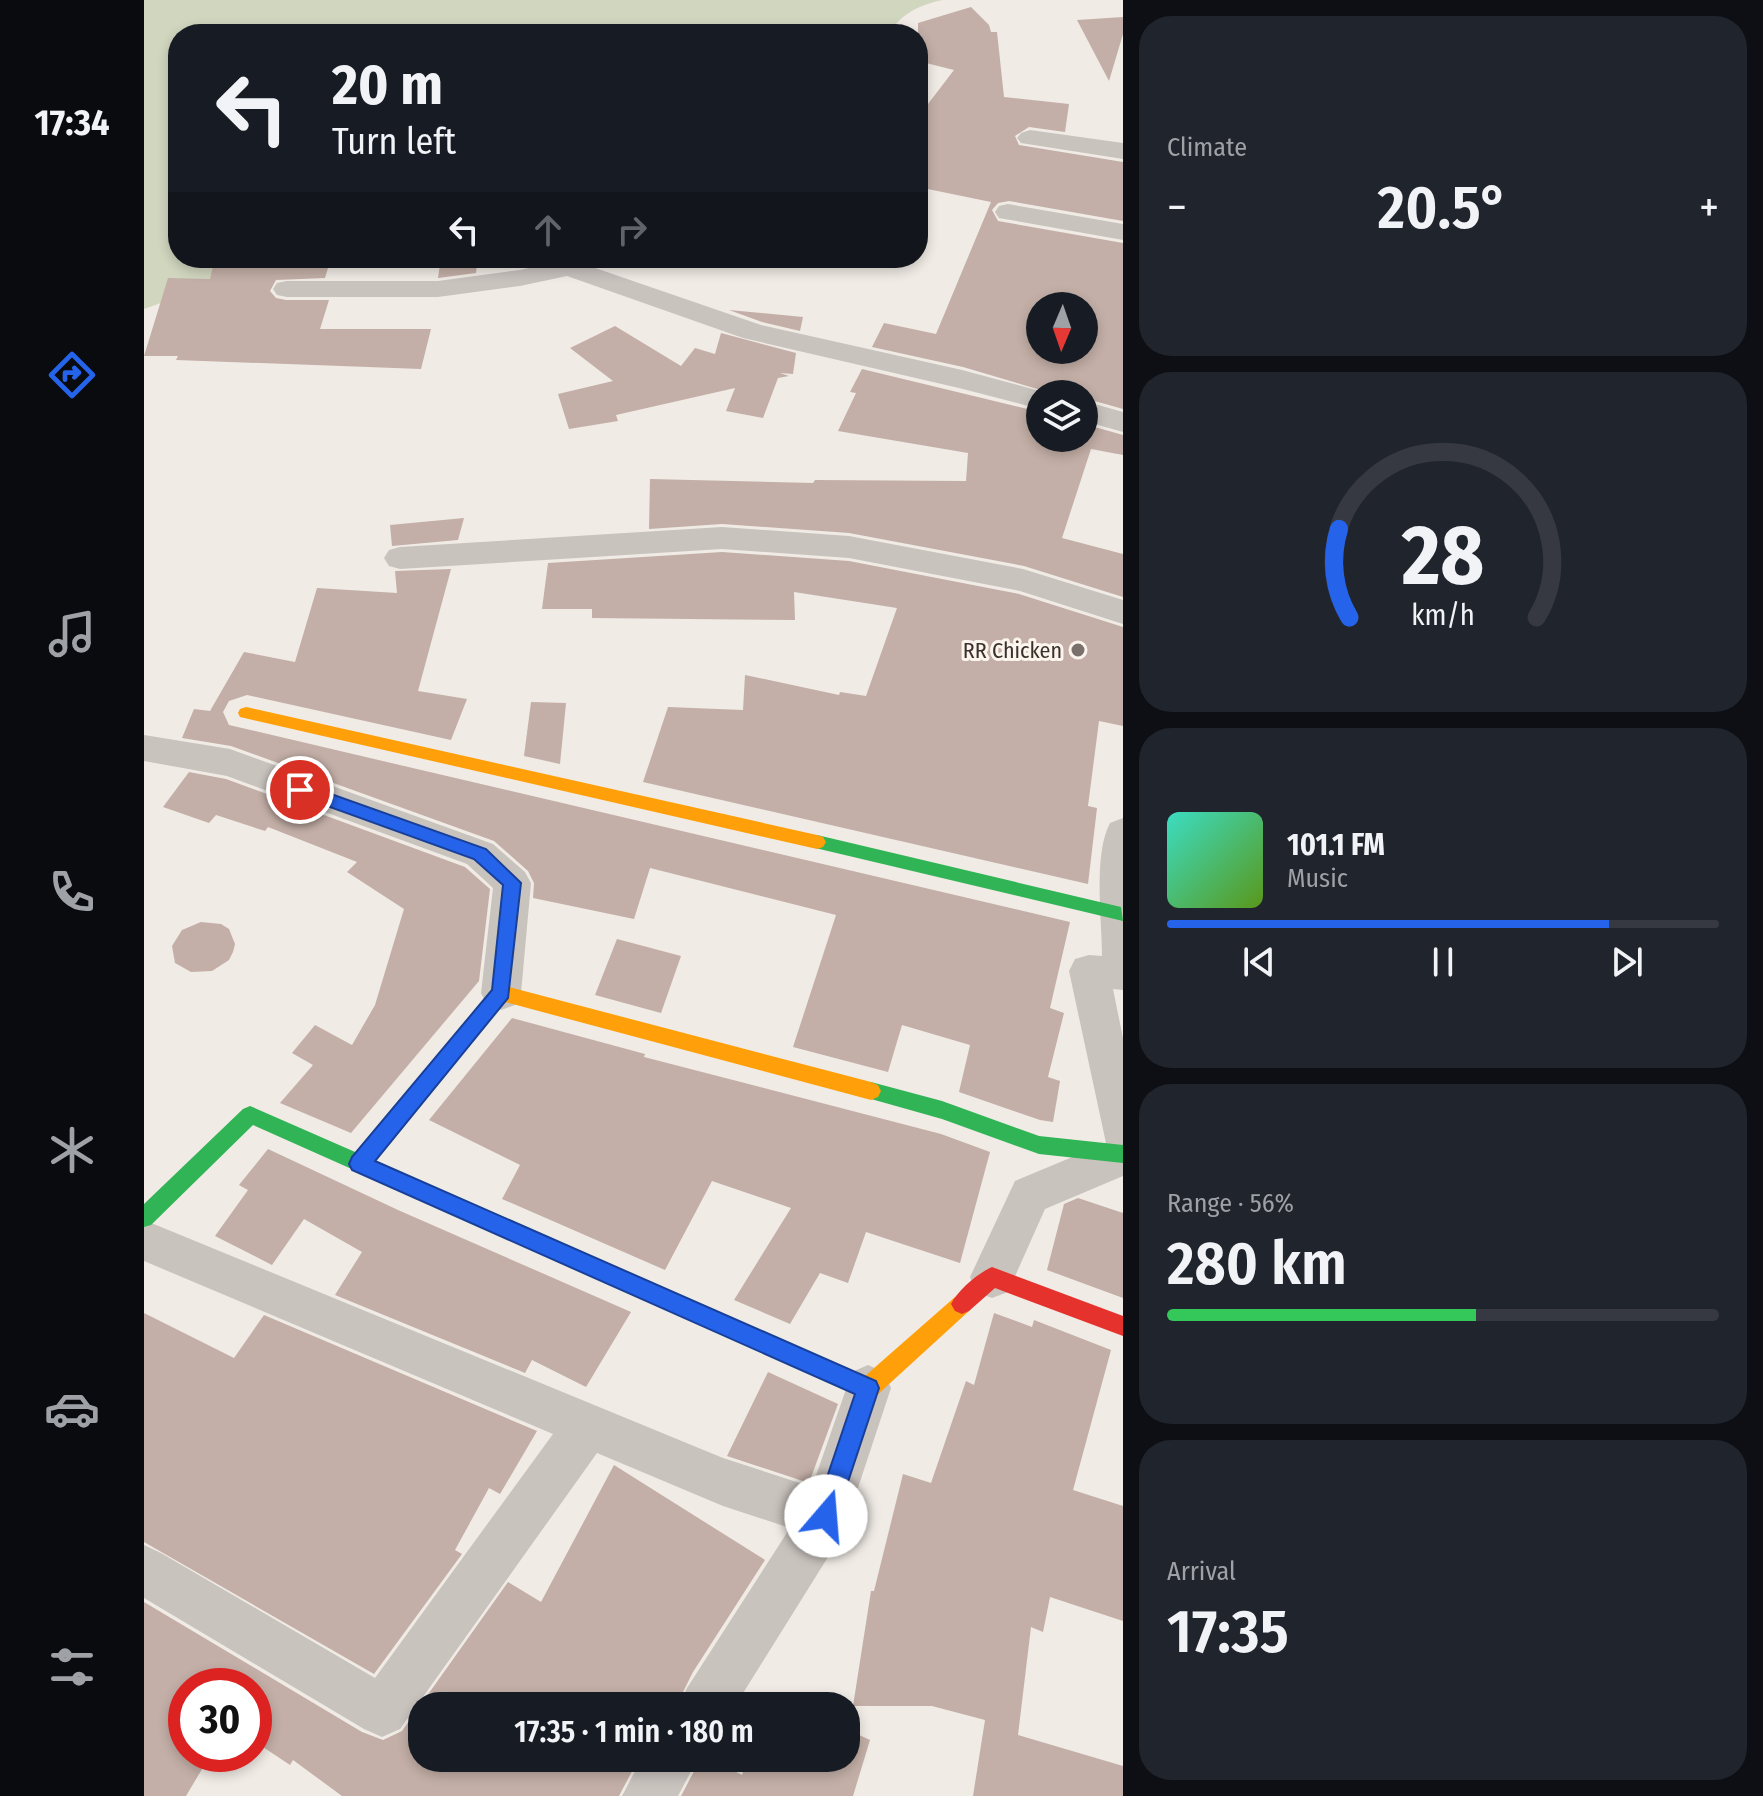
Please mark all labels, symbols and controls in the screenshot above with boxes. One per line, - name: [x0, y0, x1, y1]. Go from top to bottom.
- text: 20 m: [332, 52, 443, 119]
- icon: left: [200, 56, 304, 160]
- text: 17:34: [35, 101, 109, 145]
- text: Turn left: [332, 120, 456, 164]
- text: Climate: [1167, 132, 1247, 163]
- text: 20.5°: [1378, 172, 1508, 244]
- text: −: [1167, 181, 1187, 234]
- text: +: [1699, 181, 1719, 234]
- icon: left: [442, 208, 486, 252]
- icon: ahead: [526, 208, 570, 252]
- icon: right: [610, 208, 654, 252]
- north arrow: [1026, 292, 1098, 364]
- map controls: [1026, 292, 1098, 452]
- icon: directions: [44, 347, 100, 403]
- button: layers: [1026, 380, 1098, 452]
- text: 28: [1401, 506, 1484, 606]
- text: km/h: [1411, 598, 1475, 633]
- icon: music: [44, 606, 100, 662]
- place label: RR Chicken: [963, 637, 1062, 664]
- marker: RR Chicken: [1069, 641, 1087, 659]
- pin: [266, 756, 334, 824]
- icon: arrive: [278, 768, 322, 812]
- text: 101.1 FM: [1287, 827, 1385, 863]
- text: Music: [1287, 863, 1348, 894]
- icon: phone: [44, 864, 100, 920]
- icon: previous: [1237, 940, 1281, 984]
- icon: pause: [1421, 940, 1465, 984]
- icon: next: [1605, 940, 1649, 984]
- icon: climate: [44, 1122, 100, 1178]
- text: Range · 56%: [1167, 1188, 1294, 1219]
- text: 280 km: [1167, 1228, 1347, 1300]
- icon: car: [44, 1381, 100, 1437]
- position arrow: [784, 1474, 868, 1558]
- text: Arrival: [1167, 1556, 1236, 1587]
- text: 17:35: [1167, 1596, 1289, 1668]
- icon: filters: [44, 1639, 100, 1695]
- speed limit sign: 30: [168, 1668, 272, 1772]
- text: 17:35 · 1 min · 180 m: [514, 1714, 754, 1750]

